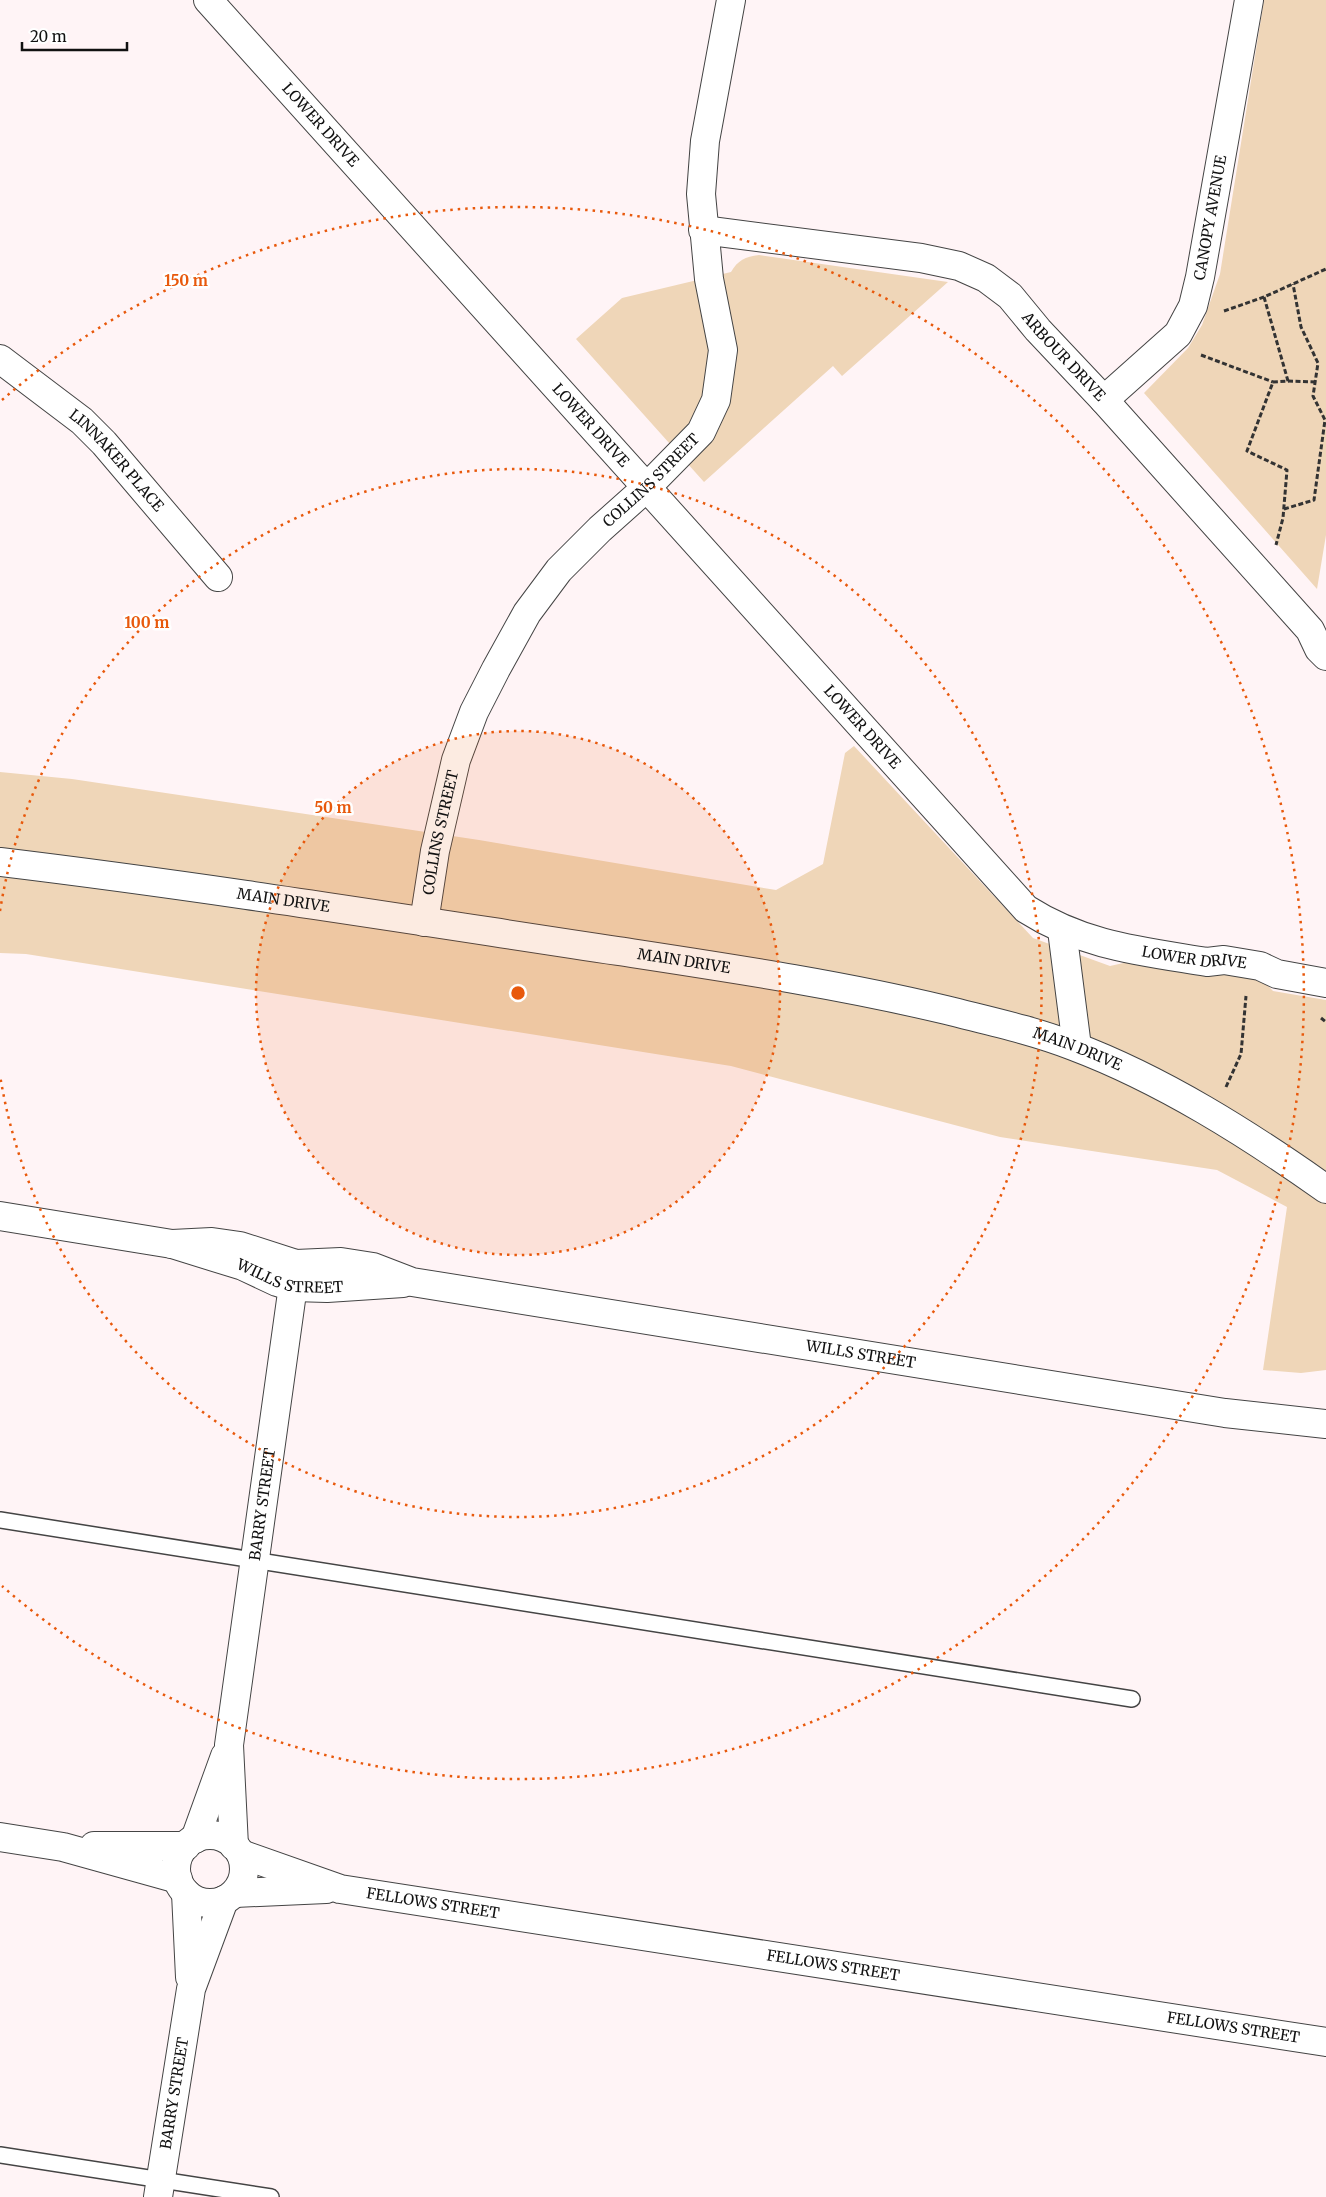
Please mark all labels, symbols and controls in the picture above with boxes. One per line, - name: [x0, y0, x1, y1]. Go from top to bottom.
- scale bar: [22, 20, 128, 52]
- text: 20 m: [30, 27, 67, 46]
- street label: LOWER DRIVE: [278, 79, 364, 171]
- street label: CANOPY AVENUE: [1190, 153, 1230, 282]
- text: 150 m: [164, 271, 208, 290]
- street label: ARBOUR DRIVE: [1017, 307, 1110, 405]
- street label: LOWER DRIVE: [549, 379, 634, 471]
- street label: LINNAKER PLACE: [66, 405, 168, 515]
- street label: COLLINS STREET: [599, 429, 704, 531]
- text: 100 m: [125, 613, 169, 632]
- street label: LOWER DRIVE: [820, 681, 905, 773]
- street label: COLLINS STREET: [418, 768, 462, 896]
- text: 50 m: [314, 798, 352, 817]
- street label: MAIN DRIVE: [236, 884, 332, 916]
- street label: LOWER DRIVE: [1140, 942, 1249, 973]
- street label: MAIN DRIVE: [636, 944, 732, 977]
- centre of rings: [509, 984, 527, 1002]
- street label: MAIN DRIVE: [1031, 1023, 1125, 1074]
- street label: WILLS STREET: [233, 1254, 345, 1297]
- street label: WILLS STREET: [804, 1335, 918, 1372]
- street label: BARRY STREET: [245, 1446, 279, 1562]
- street label: FELLOWS STREET: [365, 1883, 501, 1923]
- street label: FELLOWS STREET: [765, 1945, 902, 1985]
- street label: FELLOWS STREET: [1166, 2007, 1302, 2047]
- street label: BARRY STREET: [156, 2035, 192, 2151]

